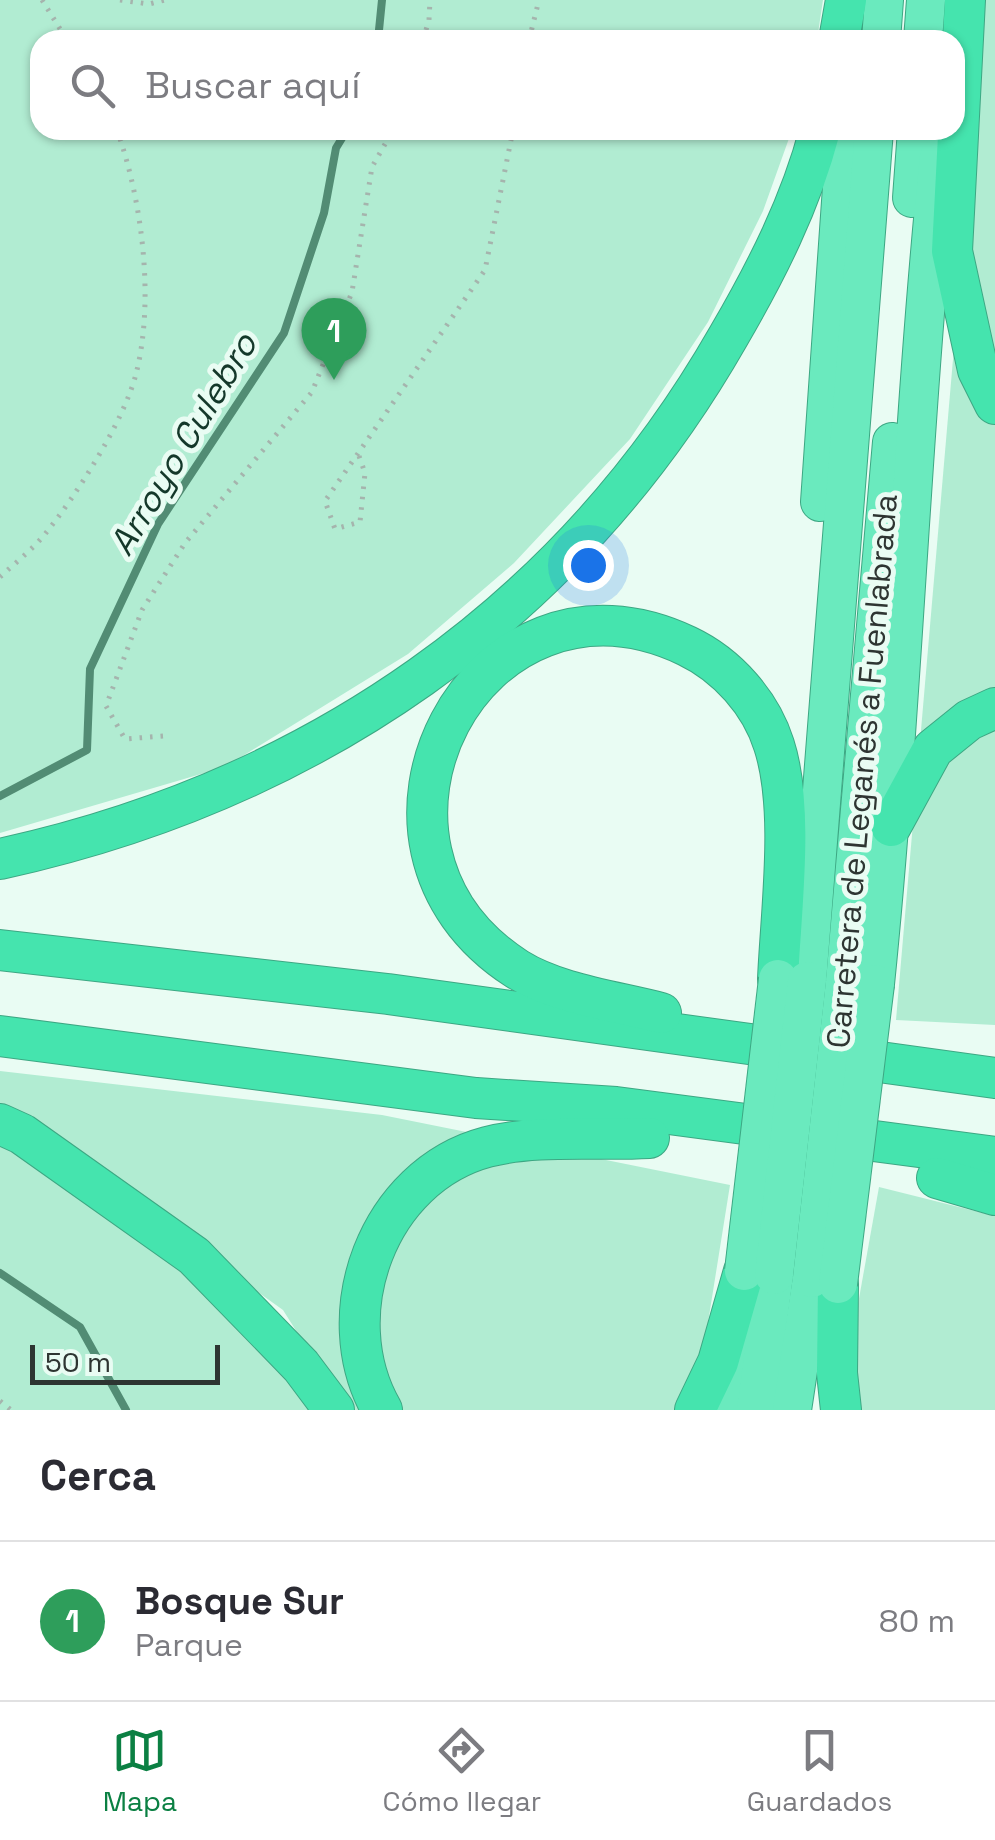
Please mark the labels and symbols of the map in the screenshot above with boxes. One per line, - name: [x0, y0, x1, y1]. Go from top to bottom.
- pin: 1: [302, 298, 366, 380]
- water label: Arroyo Culebro: [99, 324, 267, 563]
- street label: Carretera de Leganés a Fuenlabrada: [818, 492, 906, 1050]
- your location: [563, 540, 614, 591]
- scale bar: [30, 1340, 220, 1384]

